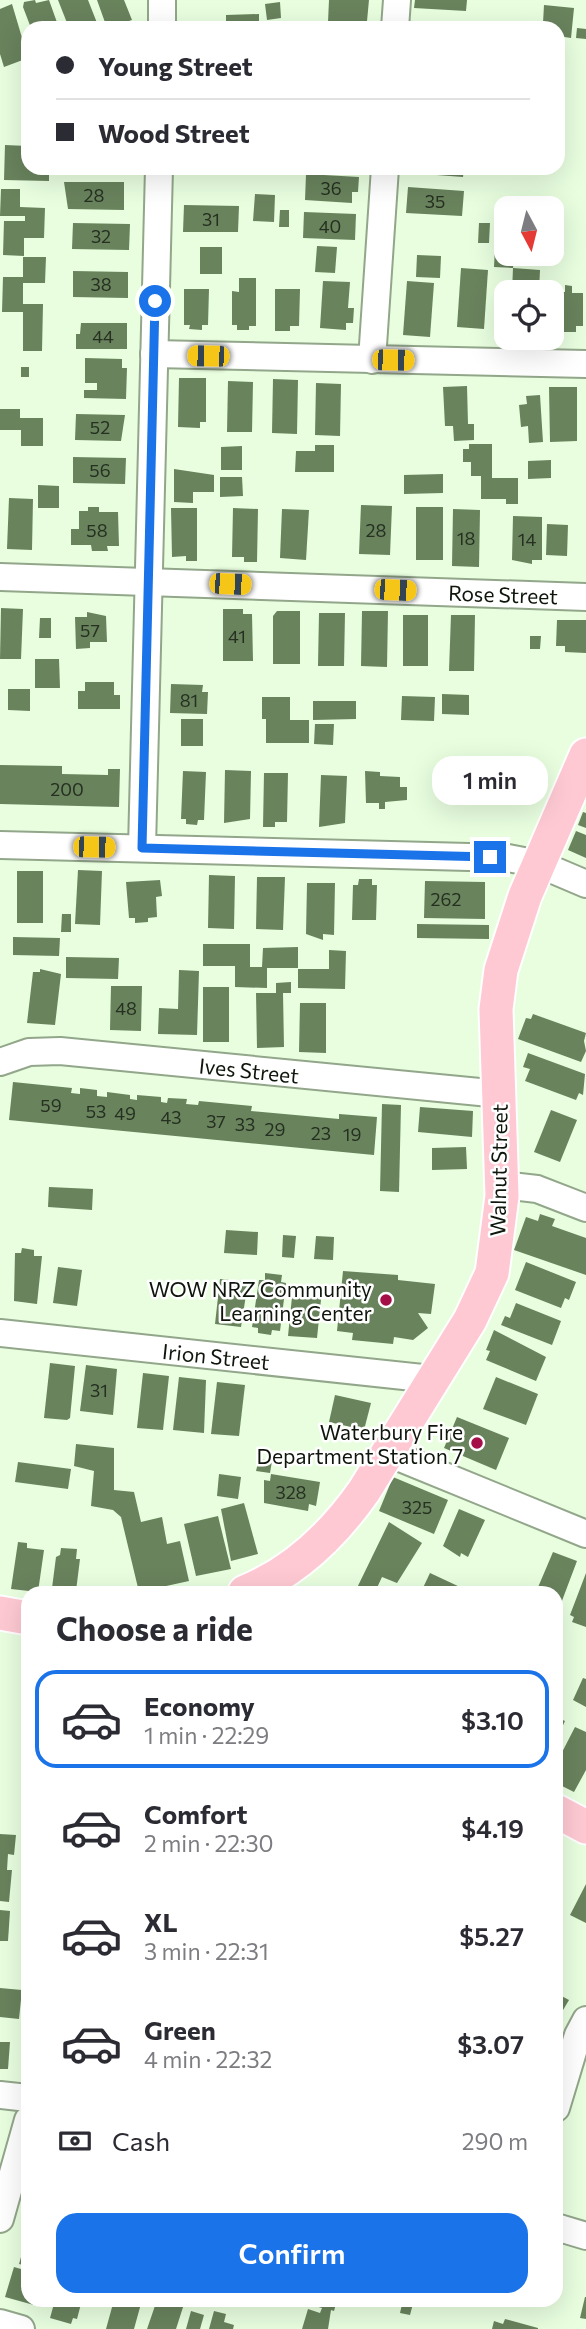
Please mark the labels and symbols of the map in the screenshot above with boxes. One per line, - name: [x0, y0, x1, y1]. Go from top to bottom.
- house number: 36: [320, 177, 342, 199]
- house number: 28: [84, 184, 105, 206]
- house number: 35: [425, 190, 445, 212]
- north arrow: [494, 196, 564, 266]
- house number: 31: [202, 208, 220, 230]
- house number: 40: [319, 215, 341, 237]
- house number: 32: [91, 225, 111, 247]
- house number: 38: [90, 273, 112, 295]
- route start: [139, 285, 171, 317]
- house number: 44: [92, 325, 114, 347]
- car: [187, 345, 230, 367]
- car: [372, 349, 415, 371]
- house number: 52: [90, 416, 110, 438]
- house number: 56: [89, 459, 111, 481]
- house number: 58: [86, 519, 108, 541]
- house number: 28: [366, 519, 387, 541]
- house number: 18: [457, 527, 475, 549]
- house number: 14: [518, 528, 536, 550]
- car: [209, 573, 252, 595]
- car: [374, 579, 417, 601]
- street label: Rose Street: [448, 580, 558, 608]
- house number: 57: [80, 619, 100, 641]
- house number: 41: [228, 625, 246, 647]
- house number: 81: [180, 689, 198, 711]
- callout: 1 min: [432, 756, 548, 804]
- house number: 200: [50, 778, 84, 800]
- car: [73, 836, 116, 858]
- route end: [474, 841, 506, 873]
- house number: 262: [431, 888, 461, 910]
- house number: 48: [115, 997, 137, 1019]
- street label: Ives Street: [198, 1052, 300, 1088]
- house number: 59: [40, 1094, 62, 1116]
- house number: 53: [86, 1100, 106, 1122]
- house number: 49: [114, 1102, 136, 1124]
- street label: Walnut Street: [484, 1104, 512, 1236]
- house number: 43: [160, 1106, 182, 1128]
- house number: 37: [206, 1110, 226, 1132]
- house number: 33: [235, 1113, 255, 1135]
- house number: 29: [265, 1118, 285, 1140]
- house number: 23: [311, 1122, 331, 1144]
- house number: 19: [343, 1123, 361, 1145]
- place label: WOW NRZ Community Learning Center: [149, 1276, 372, 1325]
- marker: WOW NRZ Community Learning Center: [378, 1292, 394, 1308]
- street label: Irion Street: [161, 1338, 271, 1374]
- house number: 31: [90, 1379, 108, 1401]
- place label: Waterbury Fire Department Station 7: [257, 1419, 463, 1468]
- marker: Waterbury Fire Department Station 7: [469, 1435, 485, 1451]
- house number: 328: [275, 1481, 307, 1503]
- house number: 325: [402, 1496, 432, 1518]

